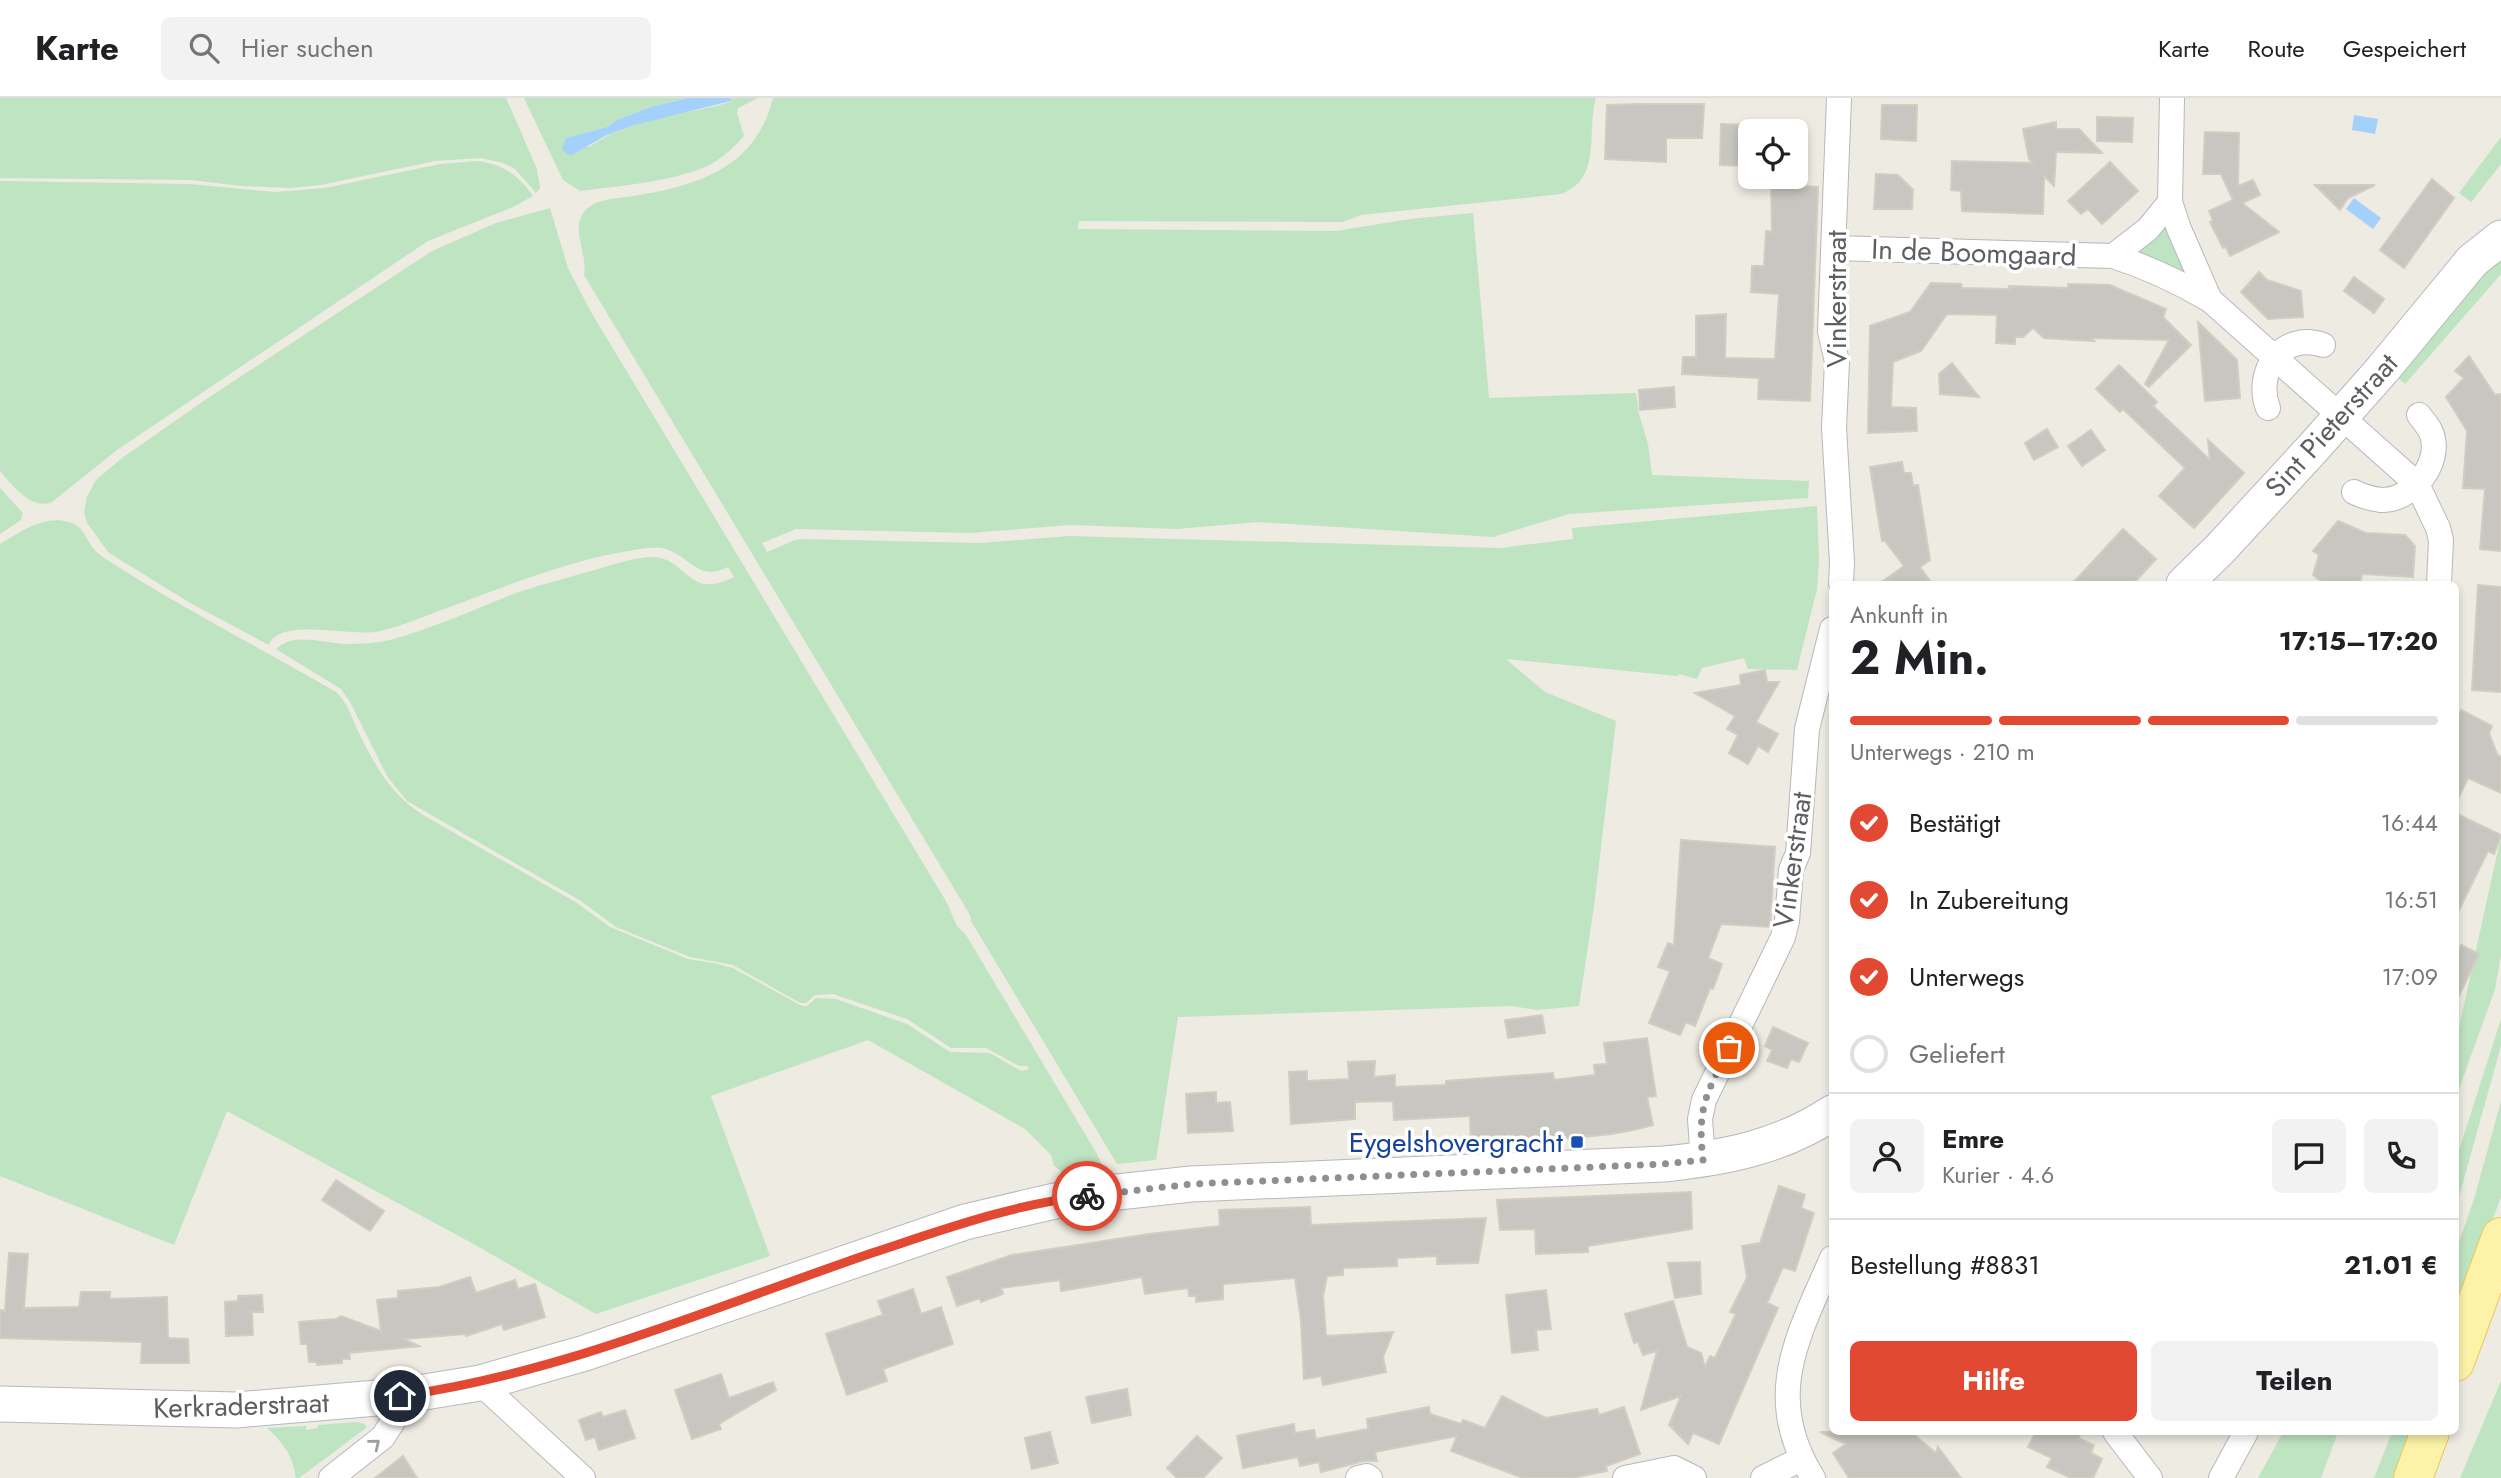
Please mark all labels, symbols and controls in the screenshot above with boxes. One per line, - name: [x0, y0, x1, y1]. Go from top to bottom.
- search box: [161, 17, 651, 80]
- text: Karte: [35, 25, 119, 72]
- icon: search: [185, 29, 223, 67]
- text: Hier suchen: [241, 29, 374, 67]
- text: Karte: [2158, 31, 2209, 66]
- text: Route: [2247, 31, 2305, 66]
- text: Gespeichert: [2343, 31, 2466, 66]
- map controls: [1738, 119, 1808, 189]
- button: locate: [1738, 119, 1808, 189]
- street label: In de Boomgaard: [1871, 228, 2077, 277]
- street label: Vinkerstraat: [1816, 230, 1857, 368]
- street label: Sint Pieterstraat: [2255, 344, 2408, 506]
- text: Ankunft in: [1850, 598, 1948, 632]
- text: 17:15–17:20: [2279, 622, 2438, 660]
- text: 2 Min.: [1850, 625, 1989, 691]
- text: Unterwegs · 210 m: [1850, 735, 2035, 769]
- street label: Vinkerstraat: [1763, 789, 1822, 931]
- icon: check: [1850, 804, 1888, 842]
- text: Bestätigt: [1909, 804, 2000, 842]
- text: 16:44: [2381, 806, 2438, 840]
- icon: check: [1850, 881, 1888, 919]
- text: In Zubereitung: [1909, 881, 2069, 919]
- text: 16:51: [2384, 883, 2438, 917]
- icon: check: [1850, 958, 1888, 996]
- text: Unterwegs: [1909, 958, 2024, 996]
- text: 17:09: [2382, 960, 2438, 994]
- pin: [1699, 1018, 1759, 1078]
- icon: bag: [1710, 1029, 1748, 1067]
- text: Geliefert: [1909, 1035, 2005, 1073]
- button: person: [1850, 1119, 1924, 1193]
- button: chat: [2272, 1119, 2346, 1193]
- button: phone: [2364, 1119, 2438, 1193]
- text: Emre: [1942, 1120, 2004, 1158]
- place label: Eygelshovergracht: [1349, 1122, 1563, 1163]
- marker: Eygelshovergracht: [1569, 1134, 1585, 1150]
- text: Kurier · 4.6: [1942, 1158, 2054, 1192]
- courier: [1052, 1161, 1122, 1231]
- icon: bike: [1068, 1177, 1106, 1215]
- text: Bestellung #8831: [1850, 1246, 2040, 1284]
- text: 21.01 €: [2344, 1246, 2438, 1284]
- button: Hilfe: [1850, 1341, 2137, 1421]
- button: Teilen: [2151, 1341, 2438, 1421]
- pin: [370, 1366, 430, 1426]
- icon: home: [381, 1377, 419, 1415]
- street label: Kerkraderstraat: [153, 1382, 330, 1429]
- one-way arrow: [367, 1439, 379, 1452]

